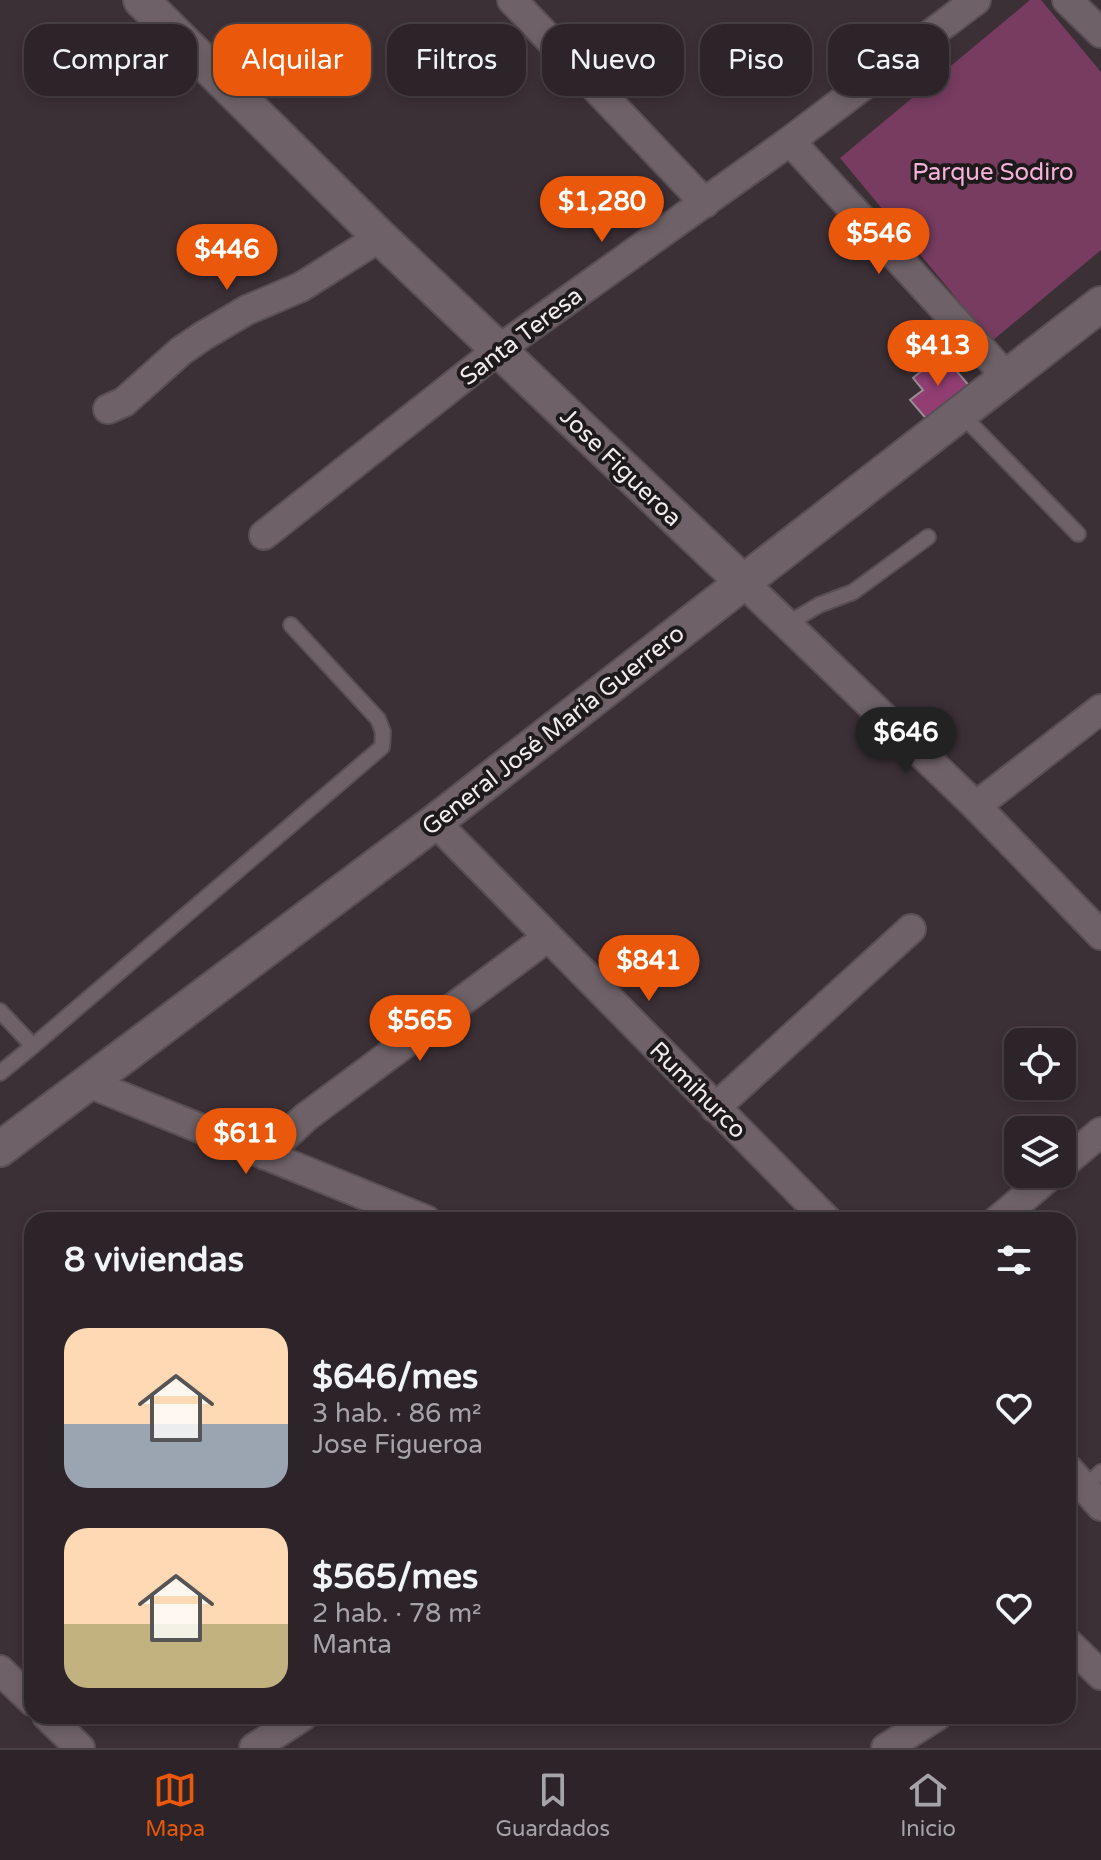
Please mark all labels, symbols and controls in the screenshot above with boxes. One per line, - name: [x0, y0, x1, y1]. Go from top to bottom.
- chip: Comprar: [24, 24, 197, 96]
- chip: Alquilar: [213, 24, 371, 96]
- chip: Filtros: [387, 24, 526, 96]
- chip: Nuevo: [542, 24, 684, 96]
- chip: Piso: [700, 24, 812, 96]
- chip: Casa: [828, 24, 949, 96]
- park label: Parque Sodiro: [912, 158, 1074, 187]
- pin: $1,280: [537, 176, 667, 244]
- text: $1,280: [558, 186, 646, 217]
- pin: $546: [832, 208, 926, 276]
- text: $546: [846, 218, 912, 249]
- pin: $446: [180, 224, 274, 292]
- text: $446: [194, 234, 260, 265]
- street label: Santa Teresa: [454, 281, 588, 392]
- pin: $413: [891, 320, 985, 388]
- text: $413: [905, 330, 971, 361]
- street label: Jose Figueroa: [554, 402, 687, 533]
- street label: General José María Guerrero: [416, 619, 690, 842]
- pin: $646: [859, 707, 953, 775]
- text: $646: [873, 717, 939, 748]
- pin: $841: [602, 935, 696, 1003]
- text: $841: [616, 945, 682, 976]
- pin: $565: [373, 995, 467, 1063]
- text: $565: [387, 1005, 453, 1036]
- map controls: [1004, 1028, 1076, 1188]
- button: locate: [1004, 1028, 1076, 1100]
- street label: Rumihurco: [643, 1036, 752, 1145]
- pin: $611: [199, 1108, 293, 1176]
- button: layers: [1004, 1116, 1076, 1188]
- text: $611: [213, 1118, 279, 1149]
- icon: filters: [992, 1238, 1036, 1282]
- text: 8 viviendas: [64, 1240, 244, 1281]
- text: $646/mes: [312, 1357, 478, 1398]
- icon: home: [128, 1360, 224, 1456]
- icon: heart: [992, 1386, 1036, 1430]
- text: 3 hab. · 86 m²: [312, 1398, 482, 1429]
- text: Jose Figueroa: [312, 1429, 483, 1460]
- text: $565/mes: [312, 1557, 478, 1598]
- icon: home: [128, 1560, 224, 1656]
- icon: heart: [992, 1586, 1036, 1630]
- text: 2 hab. · 78 m²: [312, 1598, 482, 1629]
- text: Manta: [312, 1629, 392, 1660]
- tab: Mapa: [145, 1768, 205, 1842]
- tab: Guardados: [495, 1768, 610, 1842]
- tab: Inicio: [900, 1768, 956, 1842]

